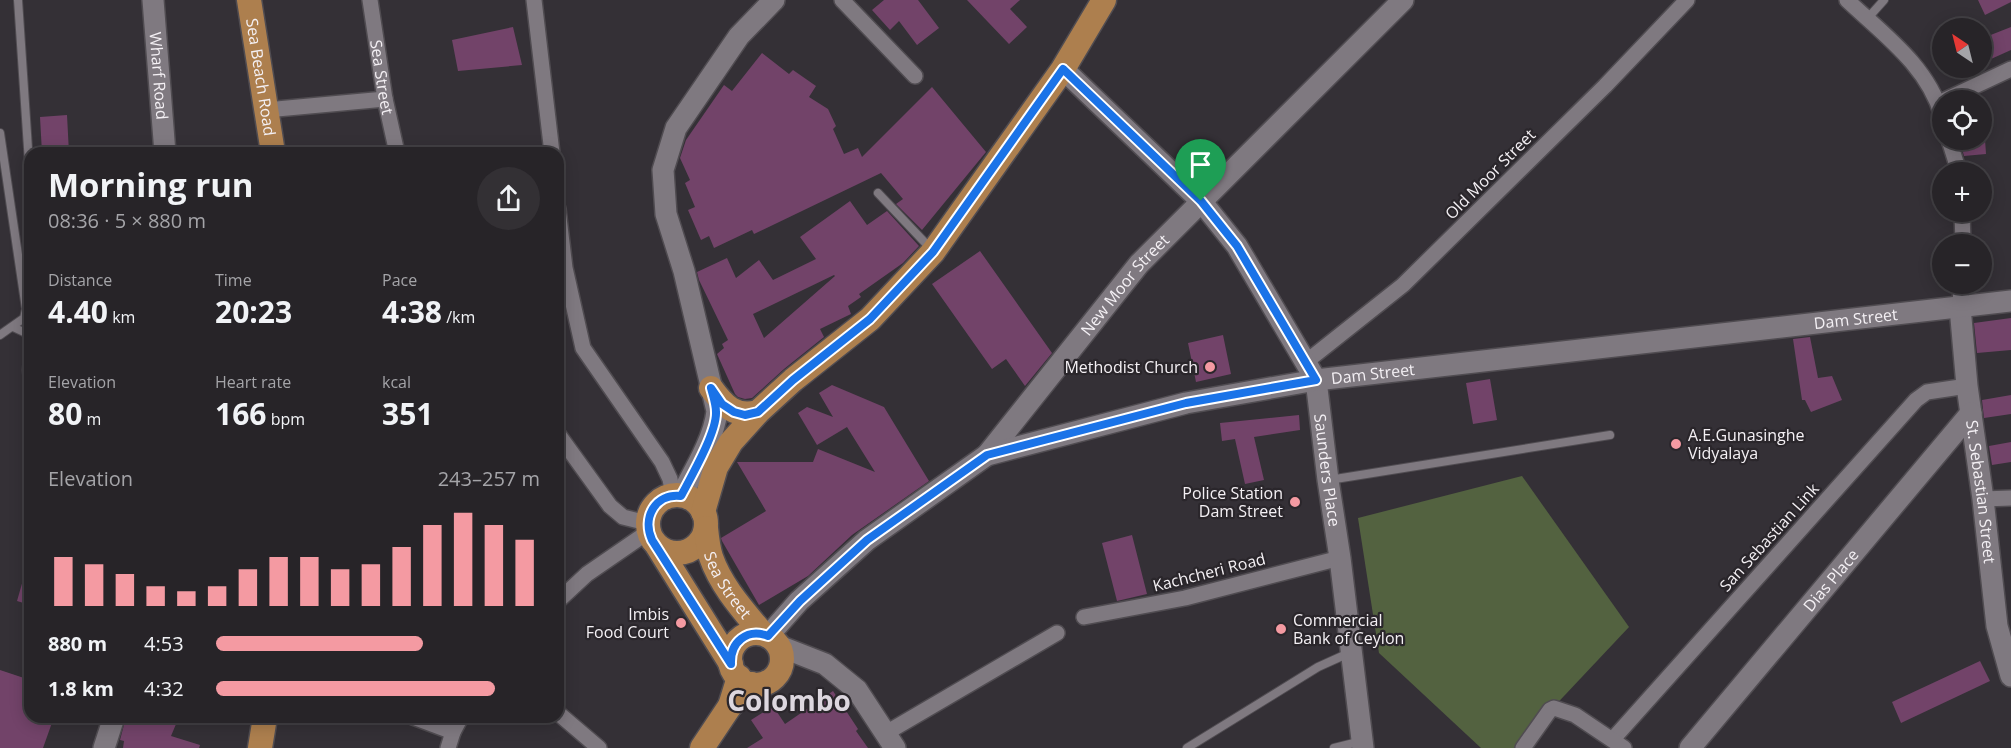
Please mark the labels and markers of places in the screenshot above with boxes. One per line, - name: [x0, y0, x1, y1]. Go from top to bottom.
- pin: [1175, 139, 1226, 201]
- place label: Methodist Church: [1064, 356, 1198, 378]
- marker: Methodist Church: [1203, 360, 1217, 374]
- place label: A.E.Gunasinghe Vidyalaya: [1688, 424, 1805, 464]
- marker: A.E.Gunasinghe Vidyalaya: [1669, 437, 1683, 451]
- place label: Police Station Dam Street: [1182, 482, 1283, 522]
- marker: Police Station Dam Street: [1288, 495, 1302, 509]
- place label: Imbis Food Court: [586, 603, 669, 643]
- place label: Commercial Bank of Ceylon: [1293, 609, 1404, 649]
- marker: Imbis Food Court: [674, 616, 688, 630]
- marker: Commercial Bank of Ceylon: [1274, 622, 1288, 636]

